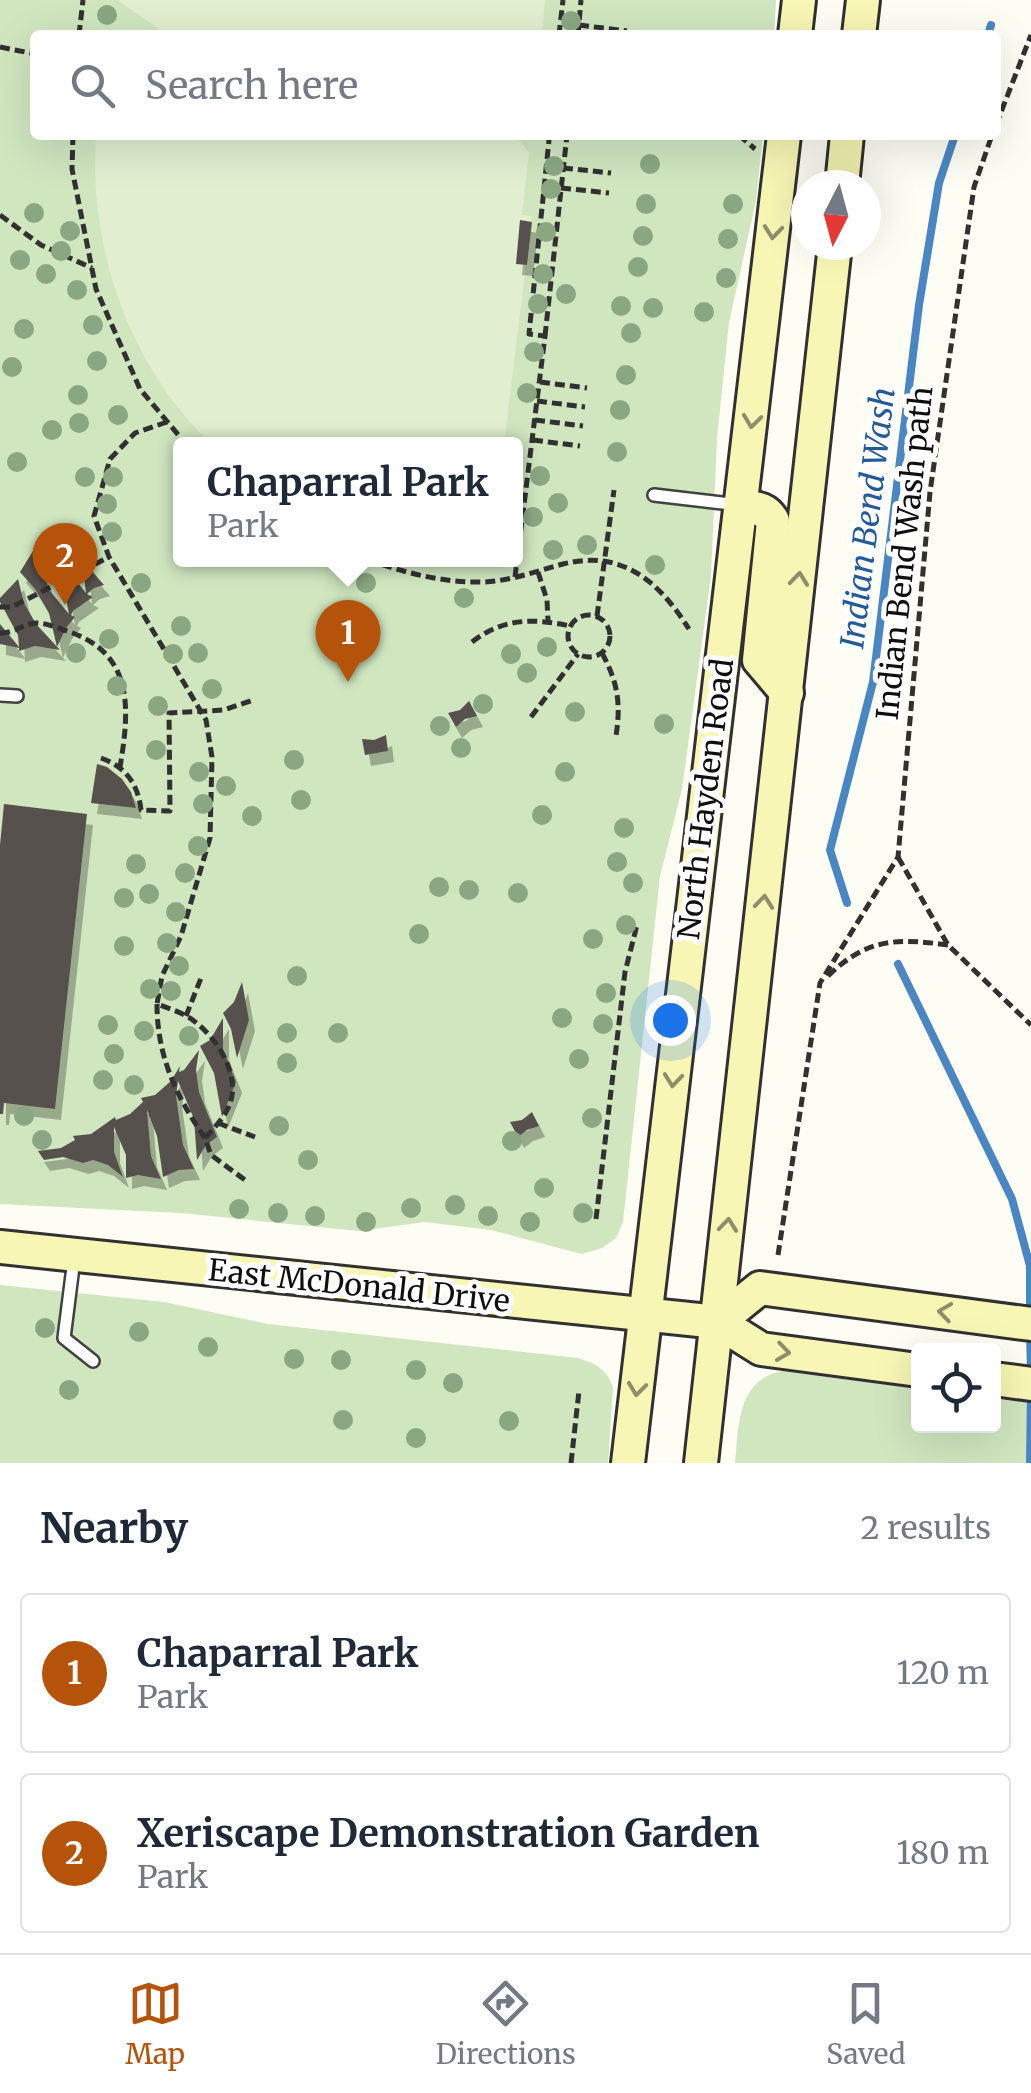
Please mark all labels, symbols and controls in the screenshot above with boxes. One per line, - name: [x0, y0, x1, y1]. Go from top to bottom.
- search box: [30, 30, 1001, 140]
- icon: search: [65, 58, 120, 113]
- text: Search here: [145, 62, 358, 109]
- north arrow: [791, 170, 881, 260]
- one-way arrow: [763, 224, 784, 240]
- street label: Indian Bend Wash path: [868, 384, 940, 722]
- water label: Indian Bend Wash: [832, 385, 904, 651]
- one-way arrow: [742, 413, 763, 429]
- popup: [173, 437, 523, 567]
- text: Chaparral Park: [207, 459, 489, 506]
- text: Park: [207, 506, 278, 546]
- pin: 2: [32, 522, 98, 605]
- one-way arrow: [788, 571, 810, 587]
- pin: 1: [316, 600, 380, 682]
- street label: North Hayden Road: [669, 656, 741, 941]
- one-way arrow: [753, 894, 774, 910]
- your location: [645, 995, 696, 1046]
- one-way arrow: [663, 1072, 684, 1088]
- one-way arrow: [717, 1217, 738, 1233]
- street label: East McDonald Drive: [206, 1250, 512, 1320]
- one-way arrow: [936, 1302, 952, 1323]
- one-way arrow: [775, 1341, 791, 1362]
- map controls: [911, 1343, 1001, 1433]
- button: locate: [911, 1343, 1001, 1433]
- one-way arrow: [627, 1382, 648, 1398]
- text: Nearby: [40, 1502, 188, 1554]
- text: 2 results: [860, 1508, 991, 1548]
- text: Chaparral Park: [137, 1630, 418, 1677]
- text: 1: [67, 1653, 82, 1693]
- text: 120 m: [897, 1653, 989, 1693]
- text: Park: [137, 1677, 208, 1717]
- text: Xeriscape Demonstration Garden: [137, 1810, 760, 1857]
- text: 2: [65, 1833, 84, 1873]
- text: 180 m: [897, 1833, 989, 1873]
- text: Park: [137, 1857, 208, 1897]
- tab: Map: [125, 1976, 185, 2072]
- tab: Directions: [436, 1976, 576, 2072]
- tab: Saved: [826, 1976, 906, 2072]

